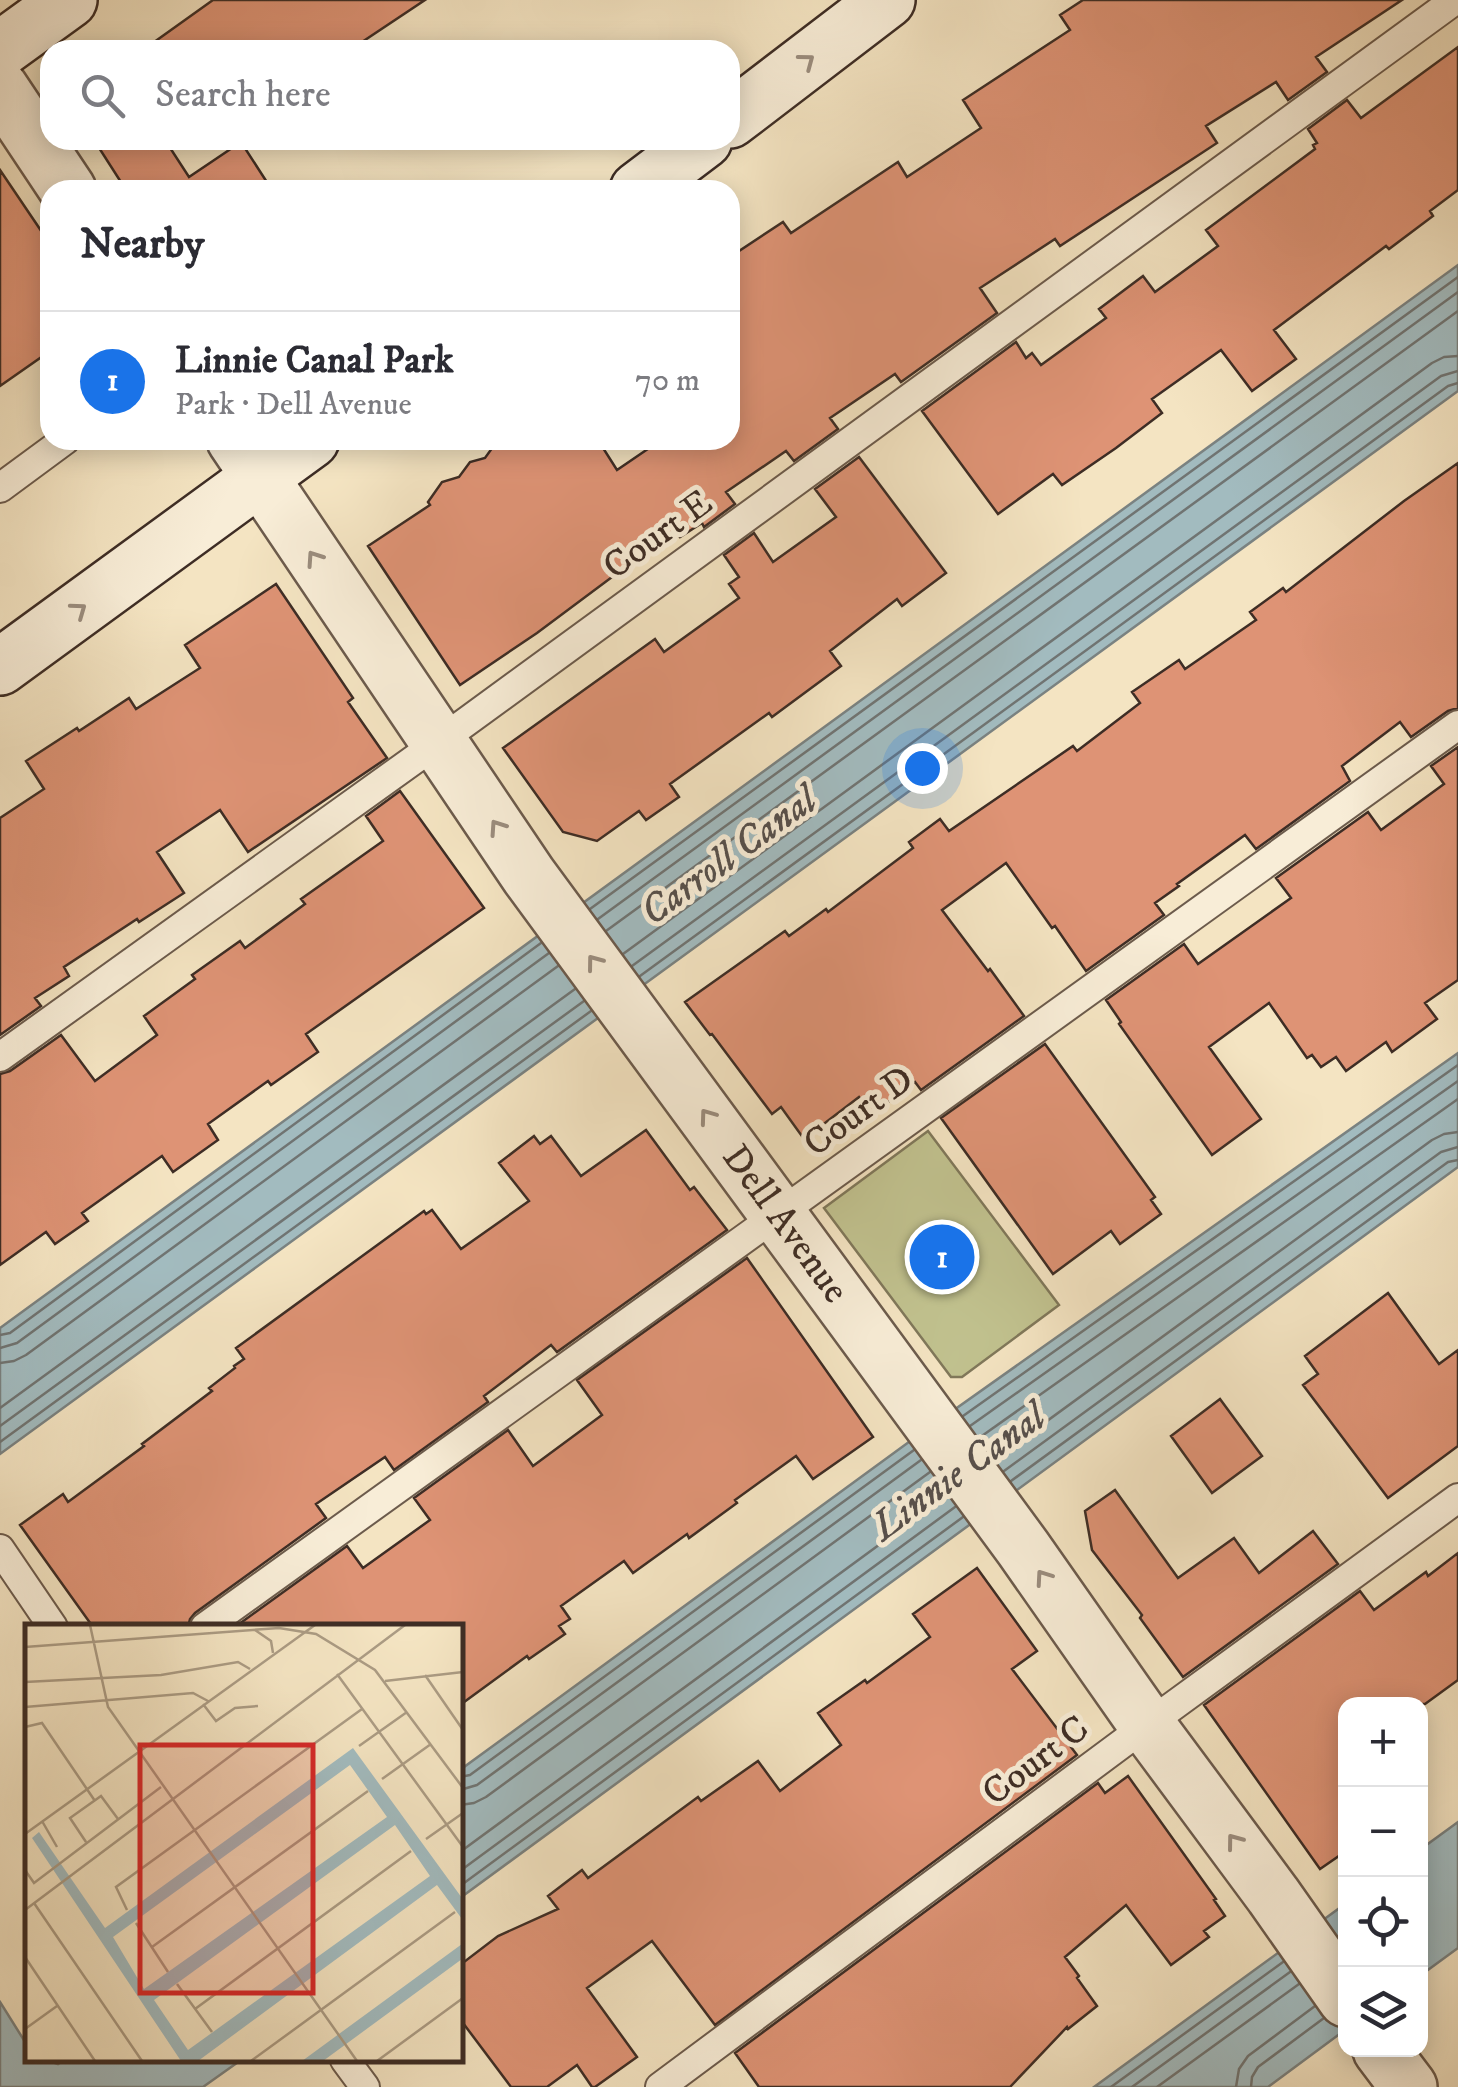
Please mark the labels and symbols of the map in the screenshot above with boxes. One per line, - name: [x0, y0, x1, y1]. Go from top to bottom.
- one-way arrow: [796, 55, 814, 72]
- street label: Court E: [594, 479, 722, 591]
- one-way arrow: [308, 550, 326, 569]
- one-way arrow: [68, 604, 86, 622]
- your location: [897, 743, 948, 794]
- water label: Carroll Canal: [631, 774, 830, 938]
- one-way arrow: [490, 819, 509, 837]
- one-way arrow: [588, 955, 605, 973]
- street label: Court D: [794, 1056, 924, 1168]
- one-way arrow: [701, 1109, 719, 1127]
- street label: Dell Avenue: [711, 1136, 859, 1313]
- pin: 1: [910, 1220, 974, 1294]
- water label: Linnie Canal: [860, 1391, 1059, 1554]
- one-way arrow: [1037, 1570, 1056, 1589]
- inset map: [25, 1624, 462, 2062]
- street label: Court C: [973, 1705, 1099, 1817]
- one-way arrow: [1228, 1834, 1245, 1852]

